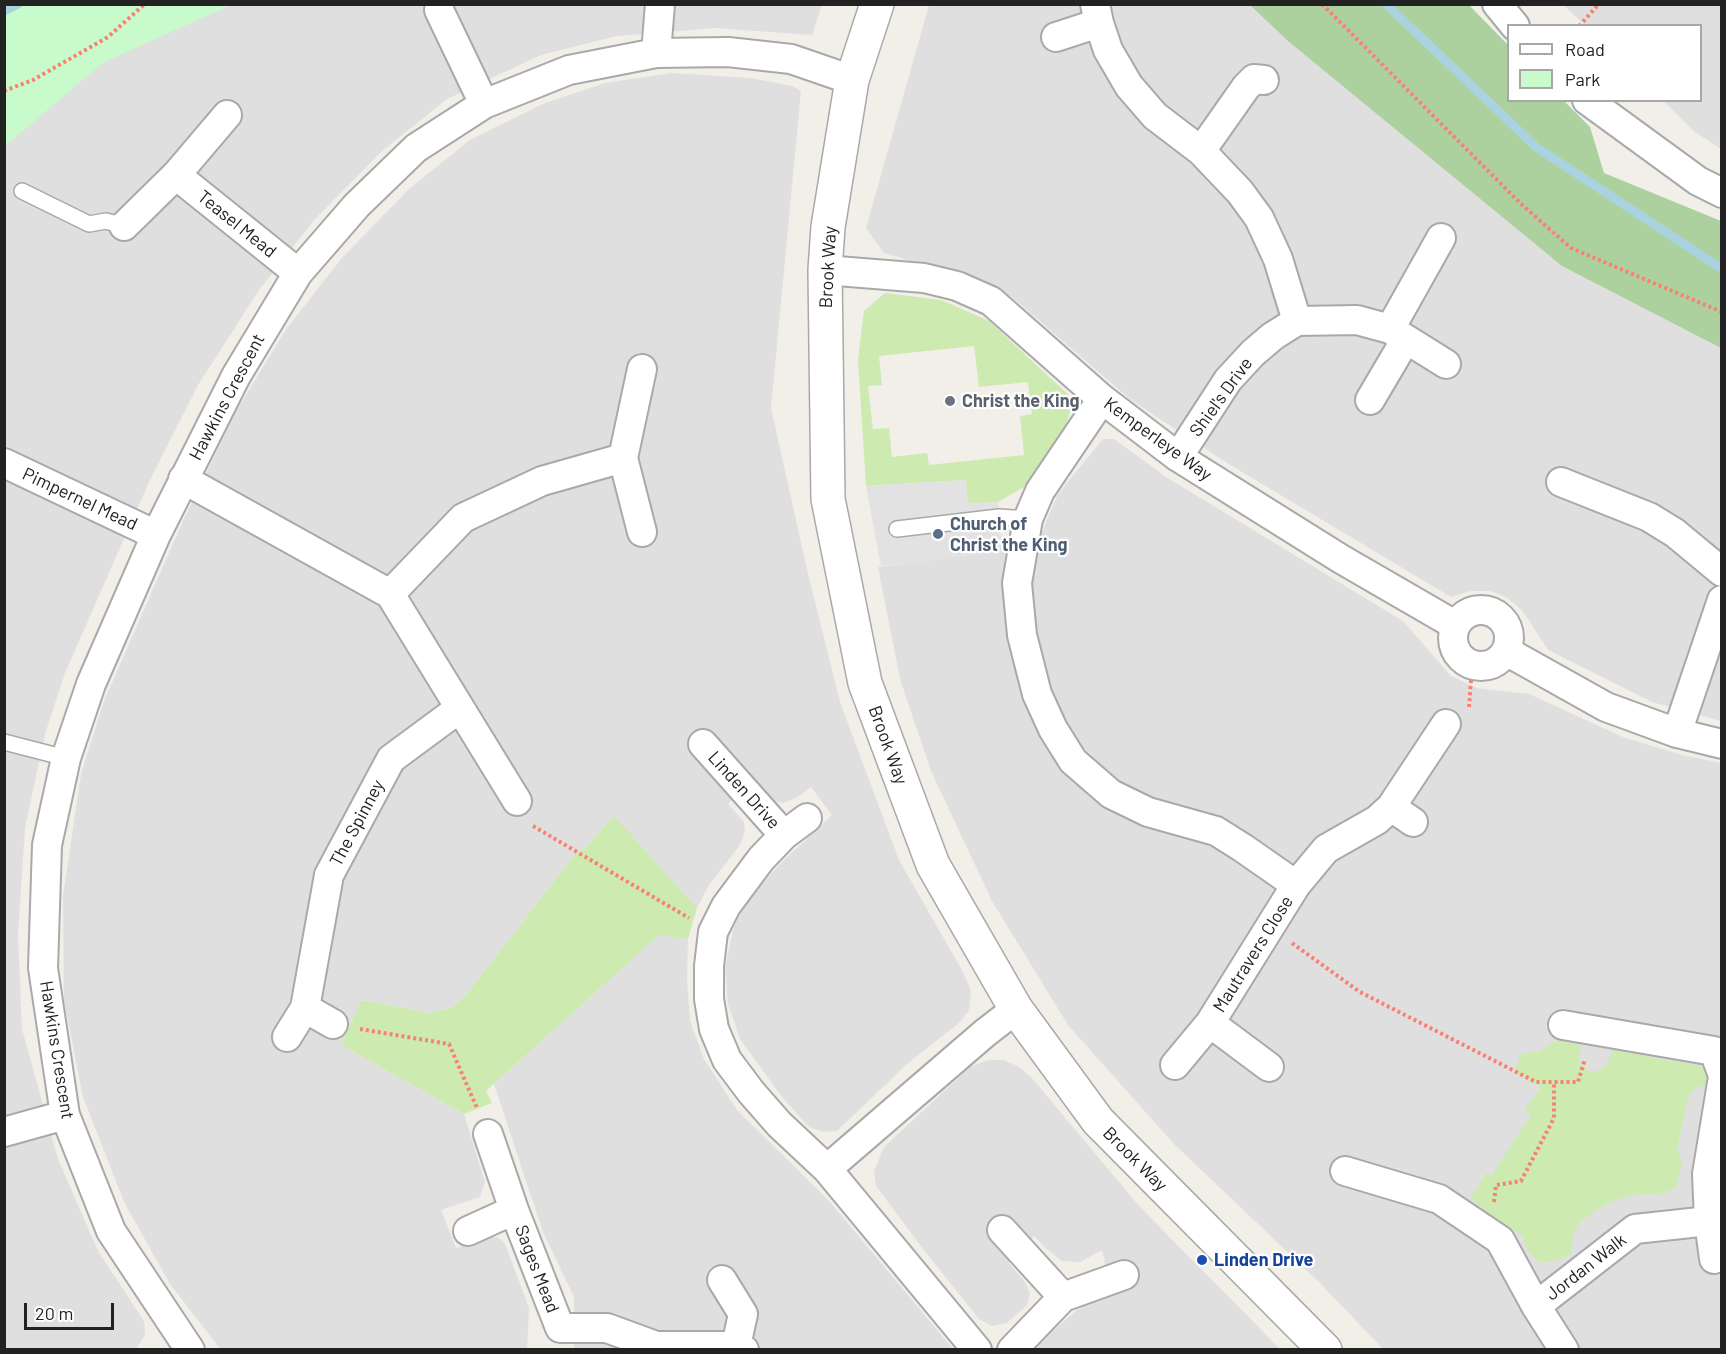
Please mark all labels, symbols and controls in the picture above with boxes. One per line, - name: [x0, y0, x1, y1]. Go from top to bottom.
- legend: [1507, 24, 1702, 102]
- text: Road: [1565, 38, 1605, 60]
- text: Park: [1565, 68, 1600, 90]
- street label: Teasel Mead: [193, 186, 281, 262]
- street label: Brook Way: [815, 225, 841, 309]
- street label: Hawkins Crescent: [185, 330, 269, 464]
- street label: Shiel's Drive: [1185, 353, 1257, 441]
- place label: Christ the King: [962, 390, 1080, 412]
- street label: Kemperleye Way: [1100, 393, 1216, 485]
- marker: Christ the King: [943, 394, 957, 408]
- street label: Pimpernel Mead: [19, 463, 141, 535]
- place label: Church of Christ the King: [950, 513, 1068, 556]
- marker: Church of Christ the King: [931, 527, 945, 541]
- street label: Brook Way: [864, 703, 912, 787]
- street label: Linden Drive: [703, 747, 785, 833]
- street label: The Spinney: [325, 776, 389, 870]
- street label: Mautravers Close: [1208, 892, 1298, 1016]
- street label: Hawkins Crescent: [35, 979, 79, 1121]
- street label: Brook Way: [1098, 1122, 1172, 1196]
- street label: Sages Mead: [510, 1222, 564, 1316]
- street label: Jordan Walk: [1541, 1229, 1631, 1305]
- place label: Linden Drive: [1214, 1249, 1313, 1271]
- marker: Linden Drive: [1195, 1253, 1209, 1267]
- scale bar: [27, 1291, 117, 1329]
- text: 20 m: [35, 1302, 73, 1324]

